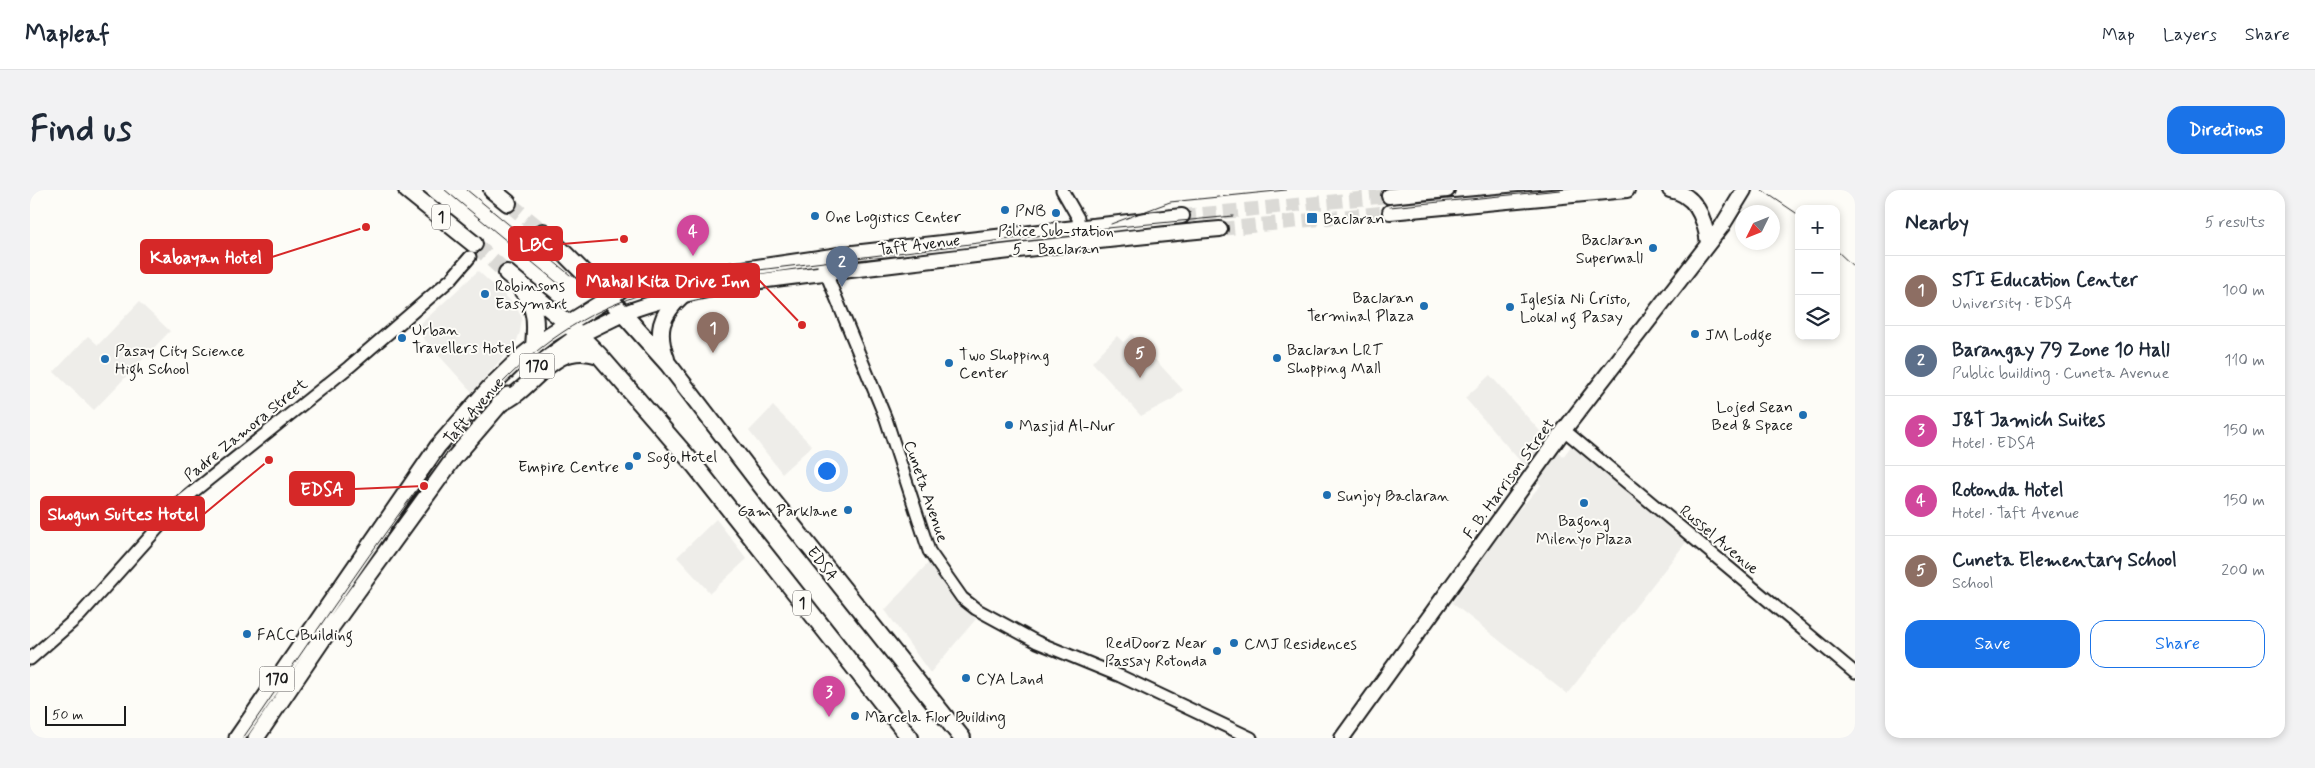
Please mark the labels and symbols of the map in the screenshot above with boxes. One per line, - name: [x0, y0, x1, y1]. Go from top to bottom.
- place label: PNB: [1015, 201, 1047, 222]
- marker: PNB: [999, 204, 1011, 216]
- road number: 1: [432, 205, 450, 230]
- north arrow: [1735, 205, 1780, 250]
- place label: One Logistics Center: [825, 207, 961, 229]
- marker: Police Sub-station 5 - Baclaran: [1050, 207, 1062, 219]
- place label: Baclaran: [1323, 209, 1385, 230]
- marker: One Logistics Center: [809, 210, 821, 222]
- marker: Baclaran: [1305, 211, 1319, 225]
- pin: 4: [677, 215, 709, 256]
- place label: Police Sub-station 5 - Baclaran: [998, 221, 1114, 260]
- callout: LBC: [509, 227, 562, 260]
- street label: Taft Avenue: [877, 230, 961, 261]
- place label: Baclaran Supermall: [1576, 230, 1643, 269]
- text: LBC: [519, 233, 553, 257]
- callout: Kabayan Hotel: [141, 240, 272, 273]
- marker: Baclaran Supermall: [1647, 242, 1659, 254]
- text: Kabayan Hotel: [150, 246, 262, 270]
- pin: 2: [826, 246, 858, 287]
- callout: Mahal Kita Drive Inn: [577, 264, 759, 297]
- text: Mahal Kita Drive Inn: [586, 270, 750, 294]
- place label: Robinsons Easymart: [495, 276, 567, 315]
- marker: Robinsons Easymart: [479, 288, 491, 300]
- place label: Baclaran Terminal Plaza: [1307, 288, 1414, 327]
- place label: Iglesia Ni Cristo, Lokal ng Pasay: [1520, 289, 1630, 329]
- marker: Baclaran Terminal Plaza: [1418, 300, 1430, 312]
- marker: Iglesia Ni Cristo, Lokal ng Pasay: [1504, 301, 1516, 313]
- pin: 1: [697, 312, 729, 353]
- place label: Urban Travellers Hotel: [412, 320, 516, 359]
- place label: JM Lodge: [1705, 325, 1772, 347]
- marker: JM Lodge: [1689, 328, 1701, 340]
- marker: Urban Travellers Hotel: [396, 332, 408, 344]
- pin: 5: [1124, 337, 1156, 378]
- place label: Baclaran LRT Shopping Mall: [1287, 340, 1384, 379]
- place label: Pasay City Science High School: [115, 341, 245, 381]
- place label: Two Shopping Center: [959, 345, 1049, 384]
- marker: Baclaran LRT Shopping Mall: [1271, 352, 1283, 364]
- marker: Pasay City Science High School: [99, 353, 111, 365]
- road number: 170: [520, 354, 554, 378]
- marker: Two Shopping Center: [943, 357, 955, 369]
- street label: Padre Zamora Street: [180, 373, 312, 486]
- street label: Taft Avenue: [439, 373, 509, 449]
- place label: Lojed Sean Bed & Space: [1712, 397, 1793, 436]
- marker: Lojed Sean Bed & Space: [1797, 409, 1809, 421]
- street label: F. B. Harrison Street: [1459, 414, 1560, 543]
- place label: Masjid Al-Nur: [1019, 416, 1115, 437]
- marker: Masjid Al-Nur: [1003, 419, 1015, 431]
- street label: Cuneta Avenue: [898, 438, 953, 545]
- place label: Sogo Hotel: [647, 447, 717, 469]
- marker: Sogo Hotel: [631, 450, 643, 462]
- place label: Empire Centre: [518, 457, 619, 478]
- your location: [814, 458, 840, 484]
- marker: Empire Centre: [623, 460, 635, 472]
- callout: EDSA: [290, 472, 354, 505]
- text: EDSA: [300, 478, 344, 502]
- place label: Sunjoy Baclaran: [1337, 486, 1450, 507]
- marker: Sunjoy Baclaran: [1321, 489, 1333, 501]
- callout: Shogun Suites Hotel: [41, 497, 204, 530]
- marker: Bagong Milenyo Plaza: [1578, 497, 1590, 509]
- place label: Gam Parklane: [738, 501, 838, 522]
- street label: Russel Avenue: [1675, 501, 1763, 580]
- text: Shogun Suites Hotel: [48, 503, 199, 527]
- marker: Gam Parklane: [842, 504, 854, 516]
- place label: Bagong Milenyo Plaza: [1536, 511, 1632, 550]
- street label: EDSA: [802, 542, 842, 586]
- road number: 1: [793, 590, 811, 616]
- place label: FACC Building: [257, 625, 353, 647]
- marker: FACC Building: [241, 628, 253, 640]
- place label: RedDoorz Near Passay Rotonda: [1105, 633, 1207, 672]
- place label: CMJ Residences: [1244, 634, 1357, 655]
- marker: CMJ Residences: [1228, 637, 1240, 649]
- marker: RedDoorz Near Passay Rotonda: [1211, 645, 1223, 657]
- road number: 170: [260, 666, 294, 692]
- place label: CYA Land: [976, 669, 1043, 690]
- marker: CYA Land: [960, 672, 972, 684]
- pin: 3: [813, 676, 845, 717]
- scale bar: [45, 703, 126, 726]
- place label: Marcela Flor Building: [865, 707, 1006, 729]
- marker: Marcela Flor Building: [849, 710, 861, 722]

